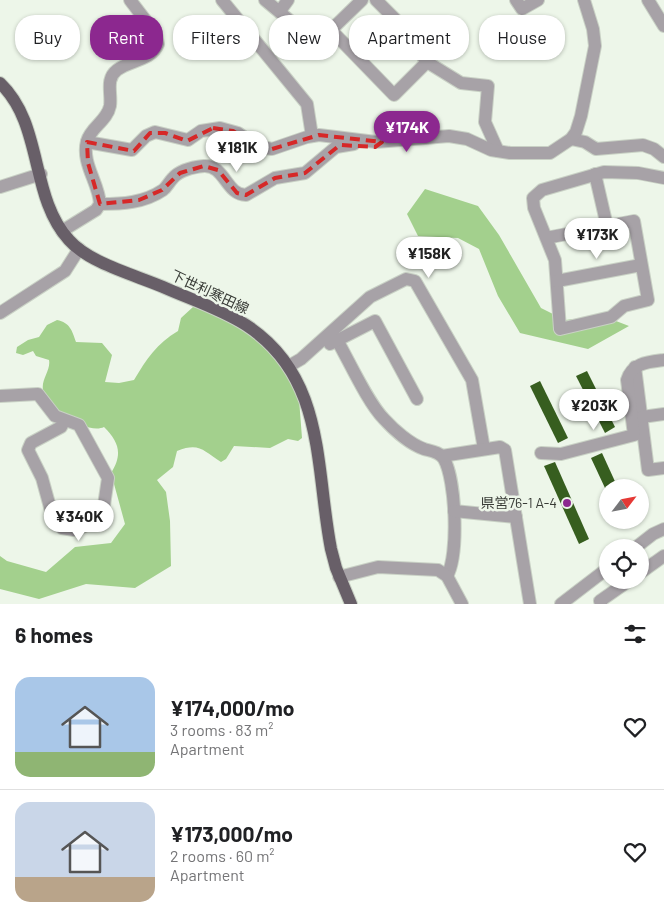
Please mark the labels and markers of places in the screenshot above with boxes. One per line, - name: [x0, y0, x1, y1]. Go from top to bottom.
- pin: ¥174K: [372, 110, 442, 153]
- pin: ¥181K: [202, 130, 272, 173]
- pin: ¥173K: [562, 218, 632, 260]
- pin: ¥158K: [394, 236, 464, 279]
- pin: ¥203K: [559, 388, 629, 431]
- place label: 県営76-1 A-4: [480, 494, 557, 511]
- marker: 県営76-1 A-4: [561, 497, 573, 509]
- pin: ¥340K: [44, 500, 114, 542]

